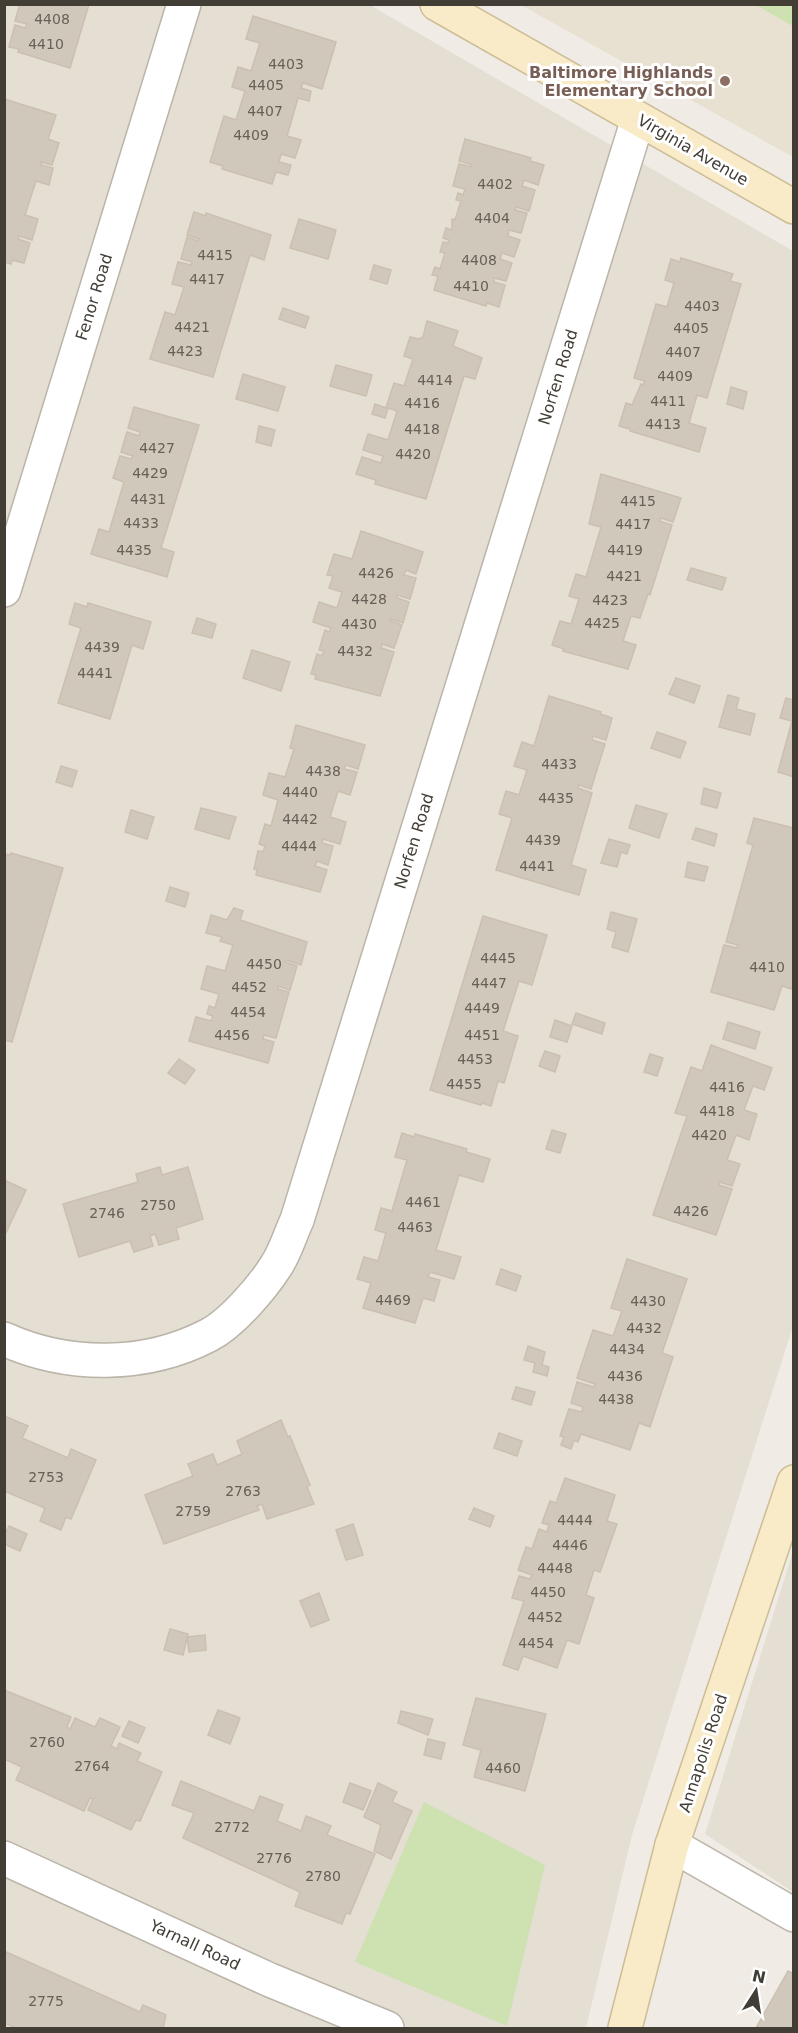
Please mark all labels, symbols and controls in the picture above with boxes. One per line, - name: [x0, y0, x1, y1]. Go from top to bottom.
- house number: 4408: [34, 11, 70, 27]
- house number: 4410: [28, 36, 64, 52]
- house number: 4403: [268, 56, 304, 72]
- place label: Baltimore Highlands Elementary School: [529, 63, 713, 100]
- marker: Baltimore Highlands Elementary School: [718, 74, 732, 88]
- house number: 4405: [248, 77, 284, 93]
- house number: 4407: [247, 103, 283, 119]
- street label: Virginia Avenue: [634, 111, 752, 189]
- house number: 4409: [233, 127, 269, 143]
- house number: 4402: [477, 176, 513, 192]
- house number: 4404: [474, 210, 510, 226]
- house number: 4415: [197, 247, 233, 263]
- street label: Fenor Road: [72, 251, 116, 343]
- house number: 4408: [461, 252, 497, 268]
- house number: 4417: [189, 271, 225, 287]
- house number: 4410: [453, 278, 489, 294]
- house number: 4403: [684, 298, 720, 314]
- house number: 4421: [174, 319, 210, 335]
- house number: 4405: [673, 320, 709, 336]
- street label: Norfen Road: [534, 327, 582, 427]
- house number: 4423: [167, 343, 203, 359]
- house number: 4407: [665, 344, 701, 360]
- house number: 4409: [657, 368, 693, 384]
- house number: 4414: [417, 372, 453, 388]
- house number: 4411: [650, 393, 686, 409]
- house number: 4416: [404, 395, 440, 411]
- house number: 4413: [645, 416, 681, 432]
- house number: 4418: [404, 421, 440, 437]
- house number: 4427: [139, 440, 175, 456]
- house number: 4420: [395, 446, 431, 462]
- house number: 4429: [132, 465, 168, 481]
- house number: 4431: [130, 491, 166, 507]
- house number: 4415: [620, 493, 656, 509]
- house number: 4433: [123, 515, 159, 531]
- house number: 4417: [615, 516, 651, 532]
- house number: 4435: [116, 542, 152, 558]
- house number: 4419: [607, 542, 643, 558]
- house number: 4426: [358, 565, 394, 581]
- house number: 4421: [606, 568, 642, 584]
- house number: 4428: [351, 591, 387, 607]
- house number: 4423: [592, 592, 628, 608]
- house number: 4425: [584, 615, 620, 631]
- house number: 4430: [341, 616, 377, 632]
- house number: 4439: [84, 639, 120, 655]
- house number: 4432: [337, 643, 373, 659]
- house number: 4441: [77, 665, 113, 681]
- house number: 4433: [541, 756, 577, 772]
- house number: 4438: [305, 763, 341, 779]
- house number: 4440: [282, 784, 318, 800]
- house number: 4435: [538, 790, 574, 806]
- street label: Norfen Road: [390, 791, 438, 891]
- house number: 4442: [282, 811, 318, 827]
- house number: 4439: [525, 832, 561, 848]
- house number: 4444: [281, 838, 317, 854]
- house number: 4441: [519, 858, 555, 874]
- house number: 4445: [480, 950, 516, 966]
- house number: 4450: [246, 956, 282, 972]
- house number: 4410: [749, 959, 785, 975]
- house number: 4447: [471, 975, 507, 991]
- house number: 4452: [231, 979, 267, 995]
- house number: 4449: [464, 1000, 500, 1016]
- house number: 4454: [230, 1004, 266, 1020]
- house number: 4456: [214, 1027, 250, 1043]
- house number: 4451: [464, 1027, 500, 1043]
- house number: 4453: [457, 1051, 493, 1067]
- house number: 4455: [446, 1076, 482, 1092]
- house number: 4416: [709, 1079, 745, 1095]
- house number: 4418: [699, 1103, 735, 1119]
- house number: 4420: [691, 1127, 727, 1143]
- house number: 4461: [405, 1194, 441, 1210]
- house number: 2750: [140, 1197, 176, 1213]
- house number: 4426: [673, 1203, 709, 1219]
- house number: 2746: [89, 1205, 125, 1221]
- house number: 4463: [397, 1219, 433, 1235]
- house number: 4469: [375, 1292, 411, 1308]
- house number: 4430: [630, 1293, 666, 1309]
- house number: 4432: [626, 1320, 662, 1336]
- house number: 4434: [609, 1341, 645, 1357]
- house number: 4436: [607, 1368, 643, 1384]
- house number: 4438: [598, 1391, 634, 1407]
- house number: 2753: [28, 1469, 64, 1485]
- house number: 2763: [225, 1483, 261, 1499]
- house number: 2759: [175, 1503, 211, 1519]
- house number: 4444: [557, 1512, 593, 1528]
- house number: 4446: [552, 1537, 588, 1553]
- house number: 4448: [537, 1560, 573, 1576]
- house number: 4450: [530, 1584, 566, 1600]
- house number: 4452: [527, 1609, 563, 1625]
- house number: 4454: [518, 1635, 554, 1651]
- street label: Annapolis Road: [675, 1691, 731, 1815]
- house number: 2760: [29, 1734, 65, 1750]
- house number: 2764: [74, 1758, 110, 1774]
- house number: 4460: [485, 1760, 521, 1776]
- house number: 2772: [214, 1819, 250, 1835]
- house number: 2776: [256, 1850, 292, 1866]
- house number: 2780: [305, 1868, 341, 1884]
- street label: Yarnall Road: [146, 1915, 243, 1974]
- north arrow: [726, 1961, 786, 2021]
- text: N: [750, 1966, 768, 1988]
- house number: 2775: [28, 1993, 64, 2009]

